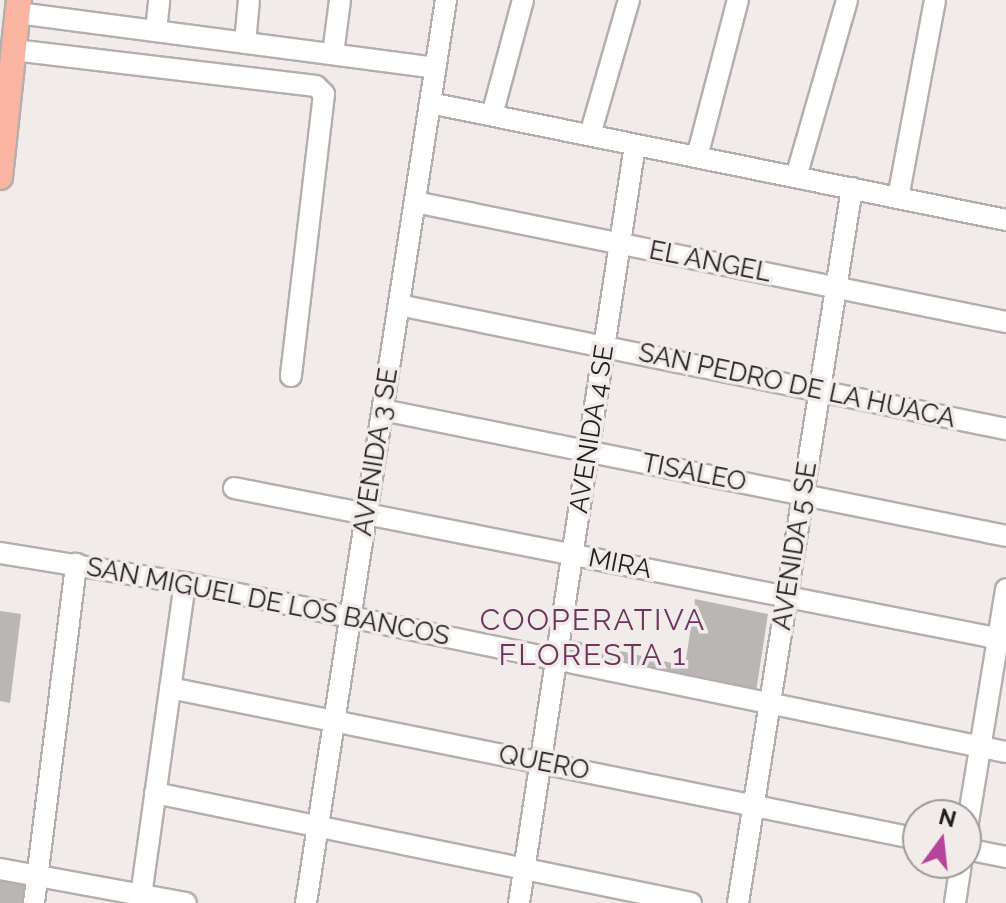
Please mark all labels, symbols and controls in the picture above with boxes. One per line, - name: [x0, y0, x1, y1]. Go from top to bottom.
- street label: EL ANGEL: [646, 235, 774, 289]
- street label: SAN PEDRO DE LA HUACA: [635, 337, 959, 435]
- street label: AVENIDA 4 SE: [563, 342, 621, 516]
- street label: AVENIDA 3 SE: [347, 365, 405, 539]
- street label: TISALEO: [639, 448, 749, 498]
- street label: AVENIDA 5 SE: [766, 459, 824, 633]
- street label: MIRA: [586, 543, 654, 585]
- street label: SAN MIGUEL DE LOS BANCOS: [84, 551, 452, 653]
- district label: COOPERATIVA FLORESTA 1: [480, 602, 706, 672]
- street label: QUERO: [496, 739, 592, 787]
- north arrow: [902, 799, 982, 879]
- text: N: [936, 803, 959, 832]

